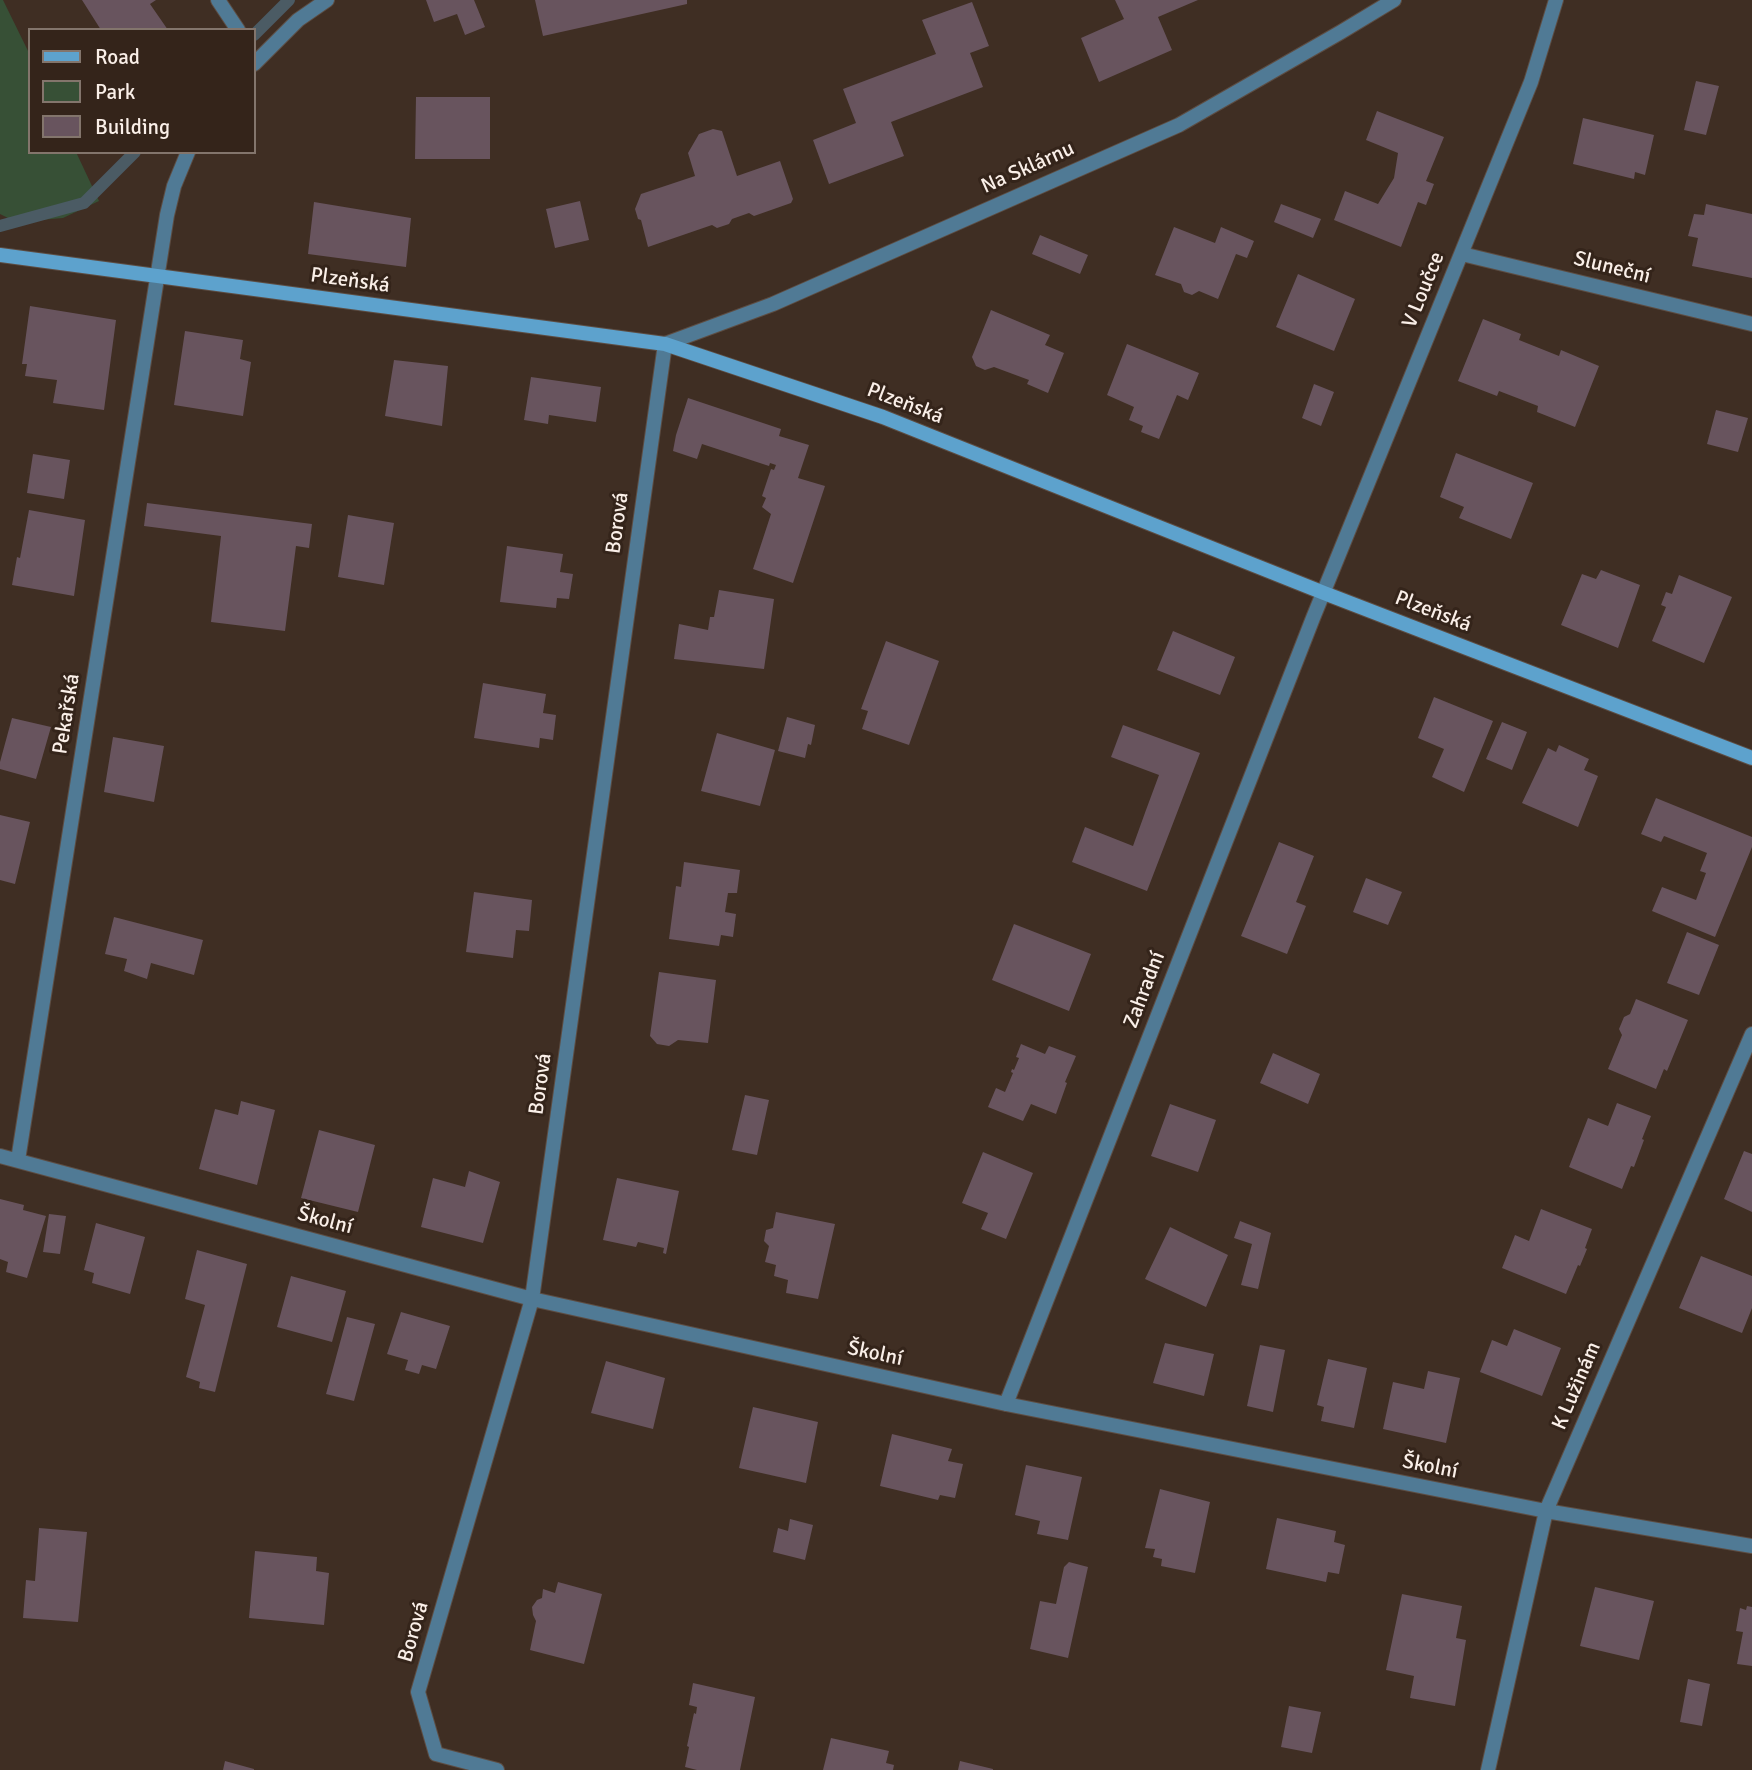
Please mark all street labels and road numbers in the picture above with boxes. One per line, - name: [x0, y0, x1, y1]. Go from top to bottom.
- street label: Na Sklárnu: [978, 136, 1078, 200]
- street label: Sluneční: [1571, 246, 1653, 290]
- street label: V Loučce: [1397, 248, 1451, 332]
- street label: Plzeňská: [309, 263, 391, 299]
- street label: Plzeňská: [863, 378, 947, 430]
- street label: Borová: [601, 491, 635, 555]
- street label: Plzeňská: [1391, 586, 1475, 638]
- street label: Pekařská: [48, 672, 86, 756]
- street label: Zahradní: [1119, 948, 1171, 1032]
- street label: Borová: [524, 1052, 558, 1116]
- street label: Školní: [295, 1202, 355, 1240]
- street label: Školní: [845, 1336, 905, 1372]
- street label: K Lužinám: [1547, 1338, 1607, 1434]
- street label: Školní: [1400, 1449, 1460, 1485]
- street label: Borová: [393, 1599, 435, 1665]

